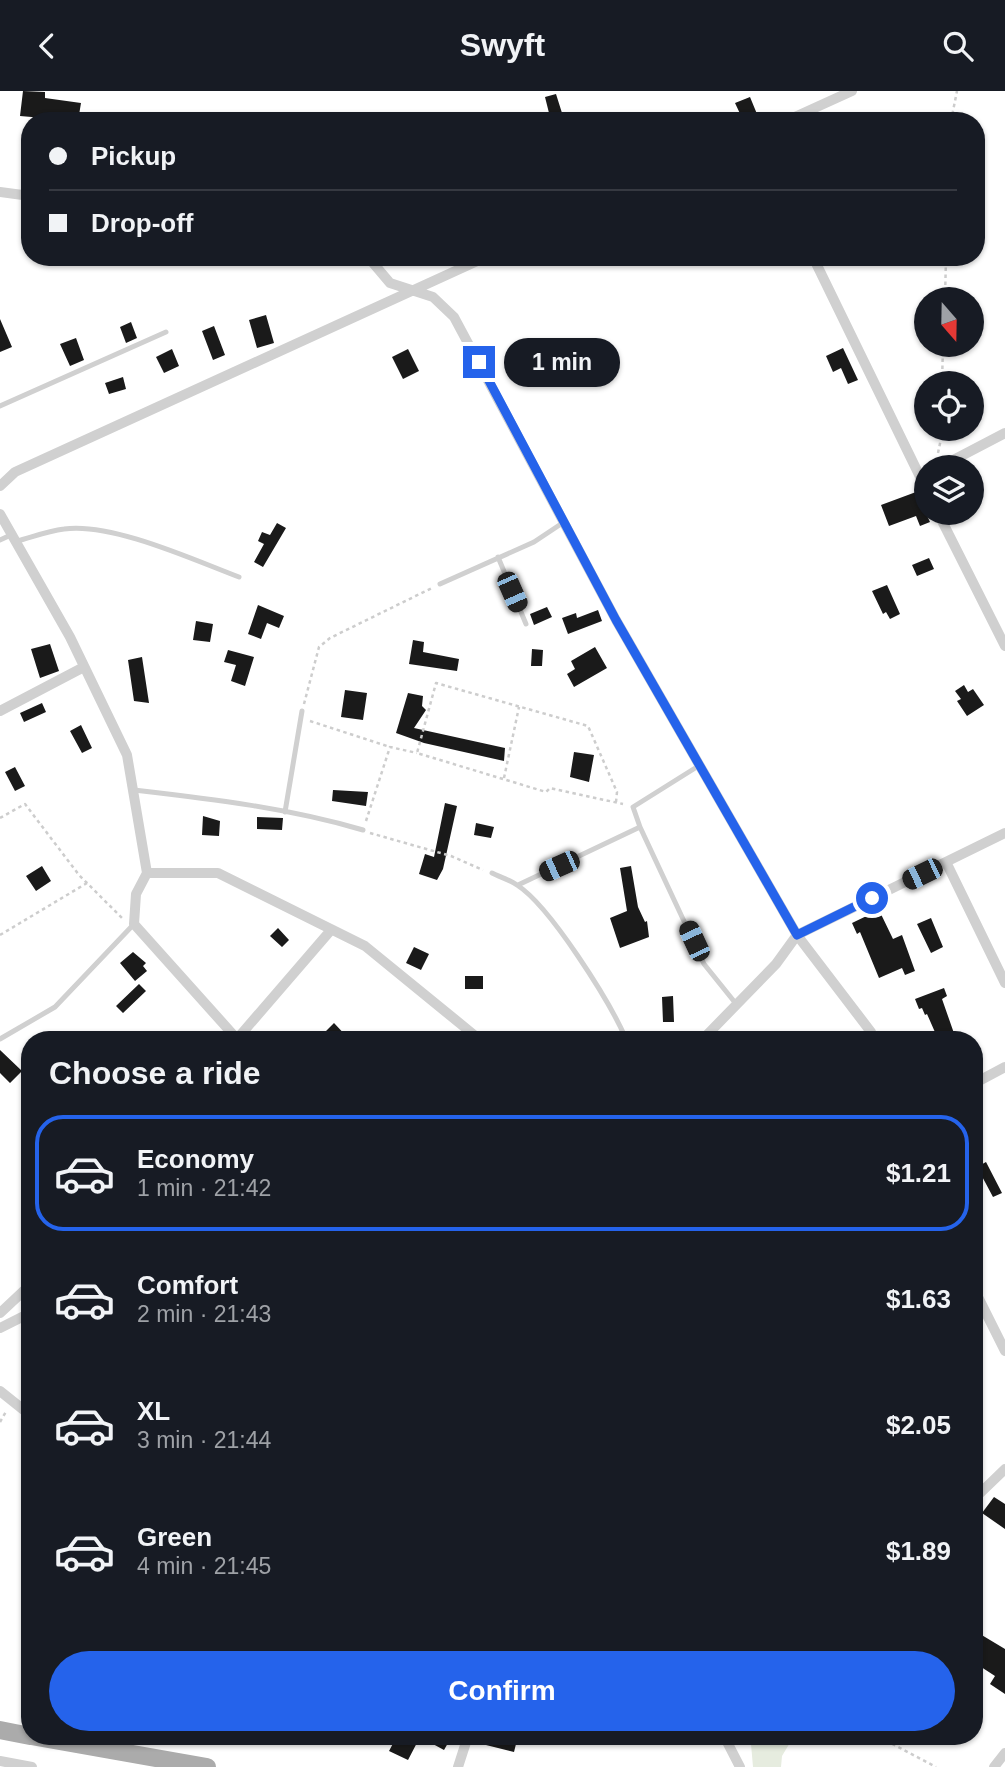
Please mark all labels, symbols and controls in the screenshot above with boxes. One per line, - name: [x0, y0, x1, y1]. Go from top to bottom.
- icon: back: [28, 27, 66, 65]
- text: Swyft: [460, 27, 545, 63]
- icon: search: [939, 27, 977, 65]
- text: Pickup: [91, 141, 176, 171]
- text: Drop-off: [91, 208, 194, 238]
- north arrow: [914, 287, 984, 357]
- map controls: [914, 287, 984, 525]
- callout: 1 min: [504, 337, 619, 387]
- route end: [463, 346, 495, 378]
- text: 1 min: [532, 349, 592, 375]
- button: locate: [914, 371, 984, 441]
- button: layers: [914, 455, 984, 525]
- car: [494, 569, 531, 615]
- car: [536, 848, 583, 884]
- car: [899, 855, 946, 893]
- route start: [856, 882, 888, 914]
- car: [676, 918, 713, 964]
- text: Choose a ride: [49, 1055, 261, 1091]
- icon: car: [53, 1142, 116, 1205]
- text: Economy: [137, 1144, 254, 1174]
- text: $1.21: [886, 1158, 951, 1188]
- text: 1 min · 21:42: [137, 1175, 271, 1201]
- icon: car: [53, 1268, 116, 1331]
- text: Comfort: [137, 1270, 238, 1300]
- text: $1.63: [886, 1284, 951, 1314]
- text: 2 min · 21:43: [137, 1301, 271, 1327]
- icon: car: [53, 1394, 116, 1457]
- text: XL: [137, 1396, 170, 1426]
- text: $2.05: [886, 1410, 951, 1440]
- text: 3 min · 21:44: [137, 1427, 271, 1453]
- icon: car: [53, 1520, 116, 1583]
- text: Green: [137, 1522, 212, 1552]
- text: $1.89: [886, 1536, 951, 1566]
- text: 4 min · 21:45: [137, 1553, 271, 1579]
- button: Confirm: [49, 1651, 955, 1731]

